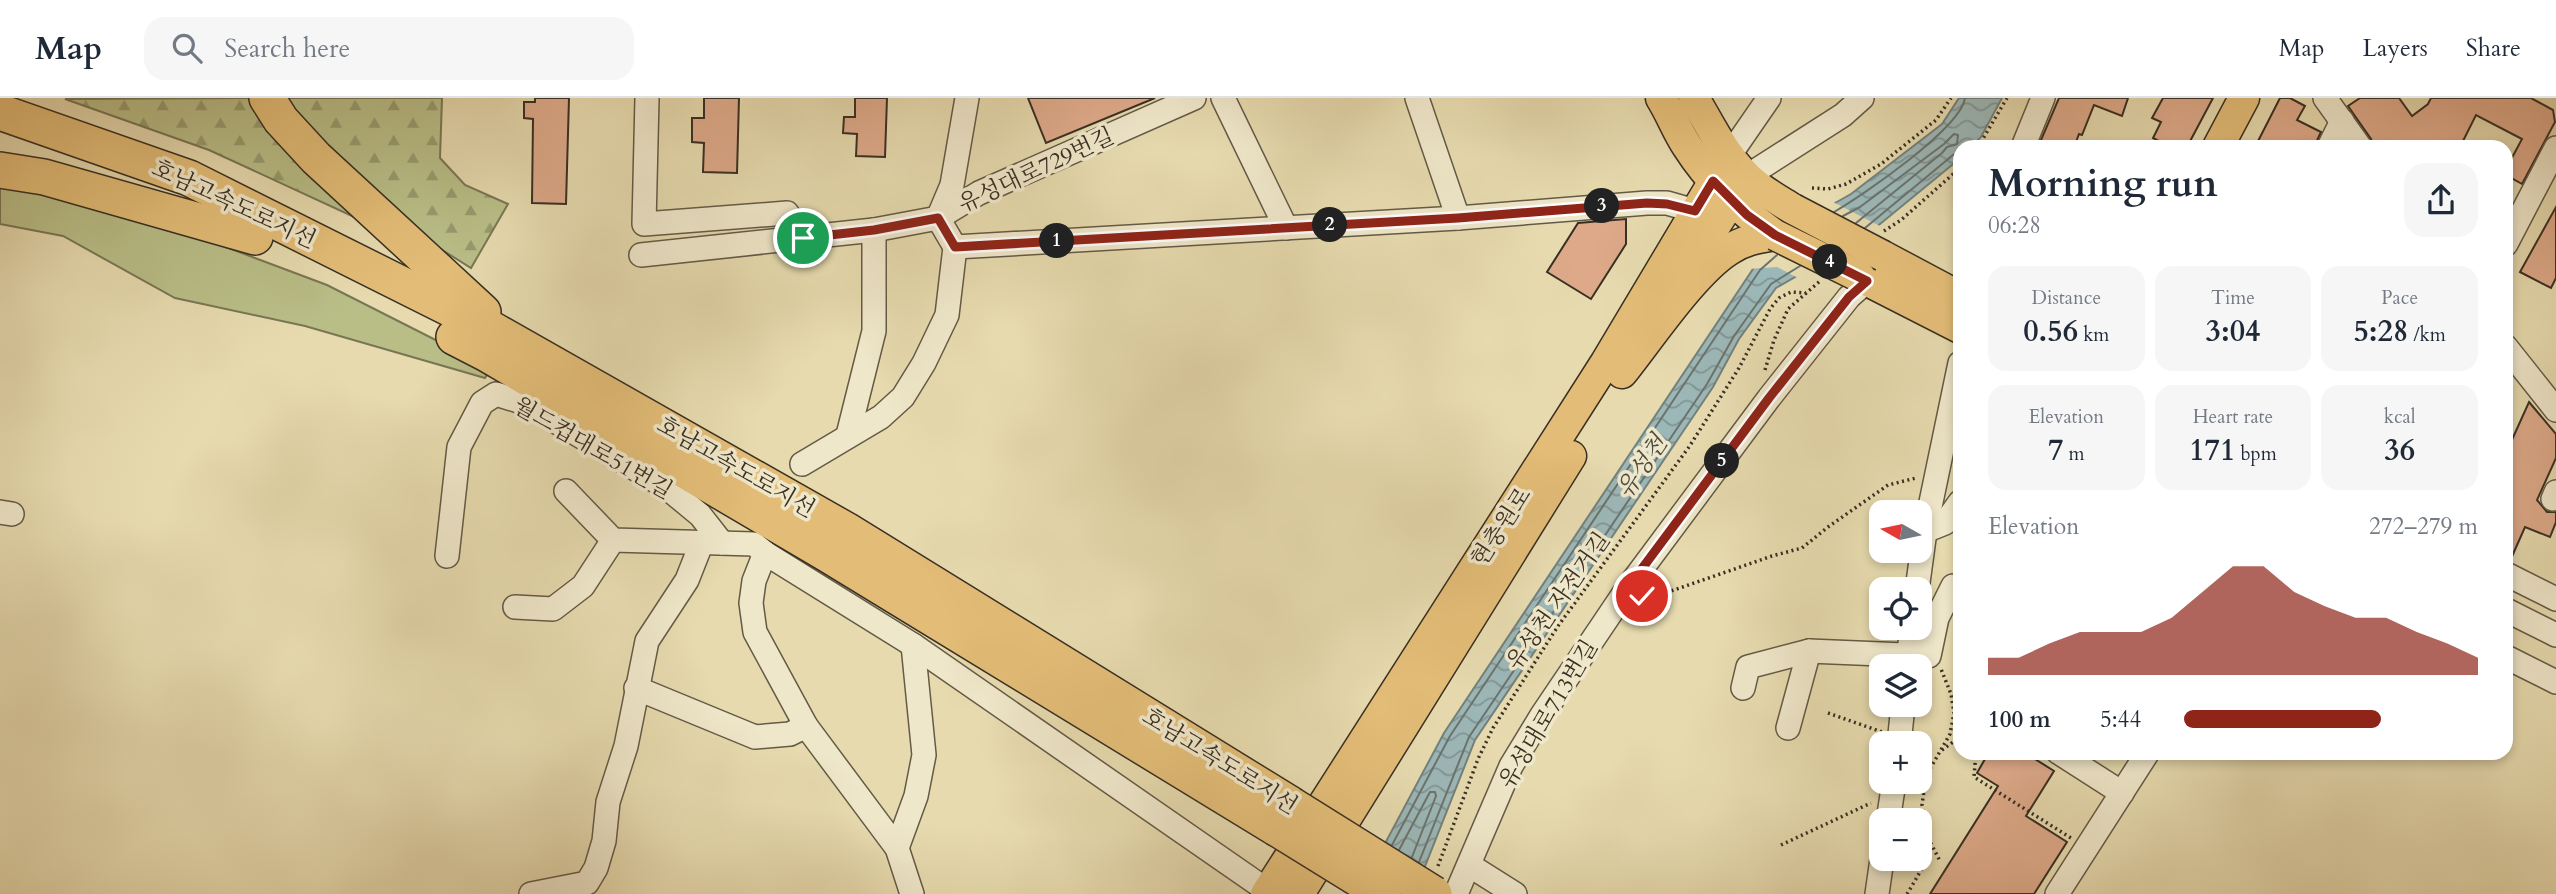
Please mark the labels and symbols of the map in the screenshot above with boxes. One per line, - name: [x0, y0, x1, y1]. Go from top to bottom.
- street label: 유성대로729번길: [953, 120, 1119, 220]
- street label: 호남고속도로지선: [147, 152, 321, 256]
- pin: 3: [1584, 188, 1620, 224]
- pin: [773, 208, 833, 268]
- pin: 2: [1312, 208, 1348, 242]
- pin: 1: [1040, 223, 1074, 258]
- pin: 4: [1812, 244, 1848, 280]
- street label: 월드컵대로51번길: [508, 390, 678, 506]
- street label: 호남고속도로지선: [651, 409, 821, 525]
- water label: 유성천: [1609, 427, 1676, 505]
- pin: 5: [1704, 444, 1740, 478]
- street label: 현충원로: [1464, 481, 1538, 573]
- north arrow: [1869, 500, 1932, 564]
- street label: 유성천 자전거길: [1499, 526, 1617, 676]
- pin: [1612, 566, 1672, 626]
- street label: 유성대로713번길: [1491, 634, 1605, 794]
- street label: 호남고속도로지선: [1136, 701, 1304, 821]

